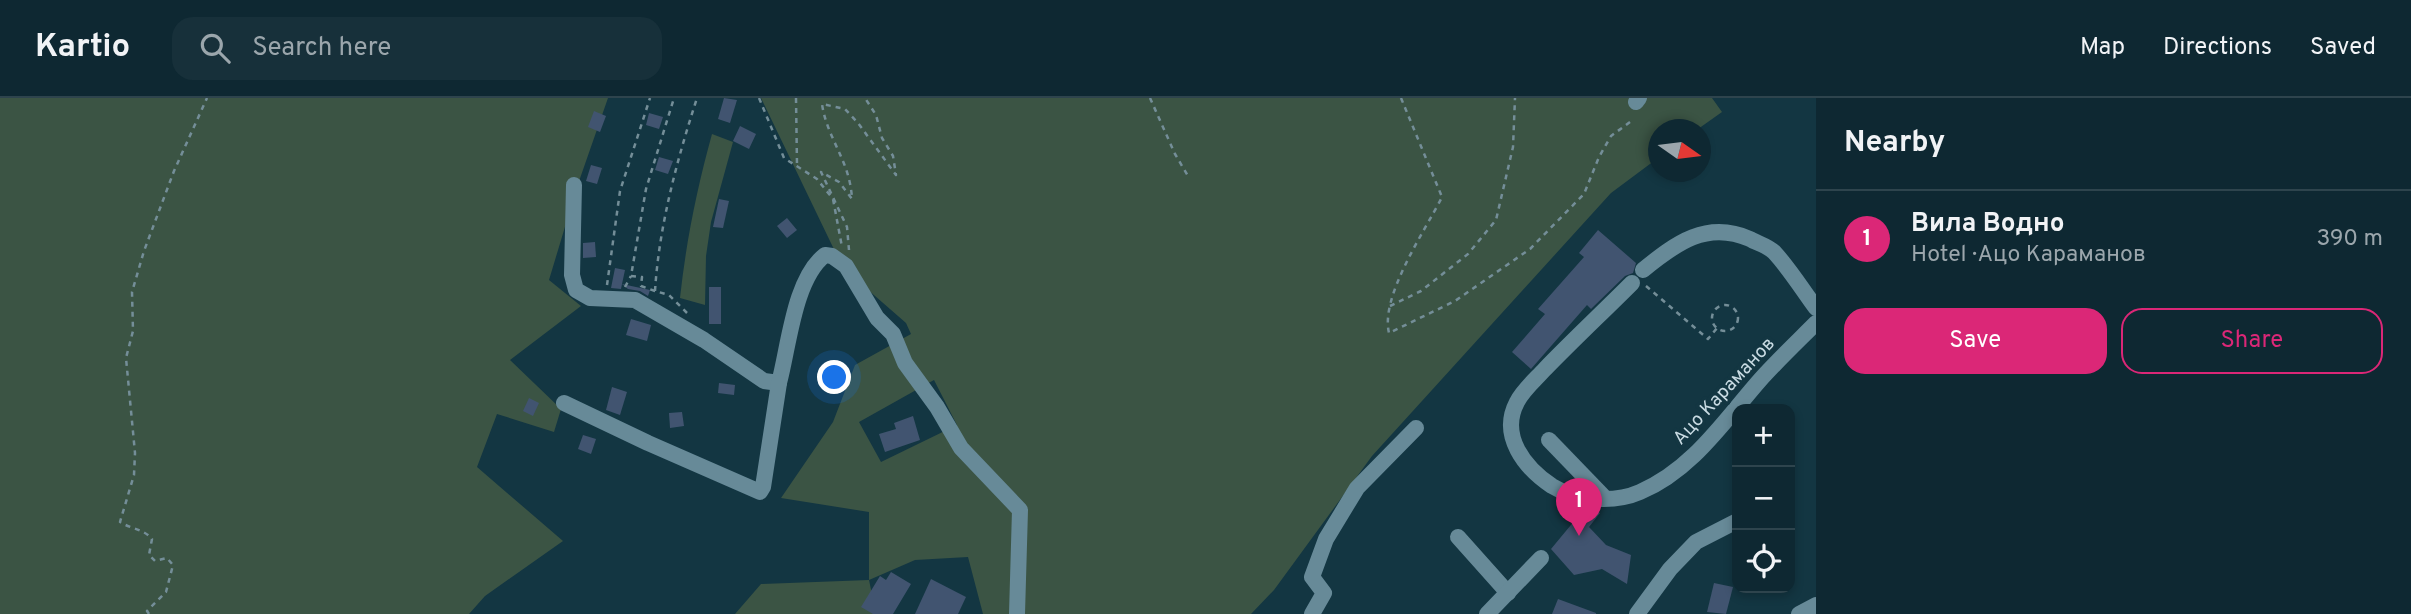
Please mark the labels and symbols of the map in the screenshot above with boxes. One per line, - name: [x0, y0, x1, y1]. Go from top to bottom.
- north arrow: [1648, 119, 1711, 182]
- street label: Ацо Караманов: [1668, 332, 1781, 450]
- your location: [817, 360, 851, 394]
- pin: 1: [1556, 478, 1602, 536]

